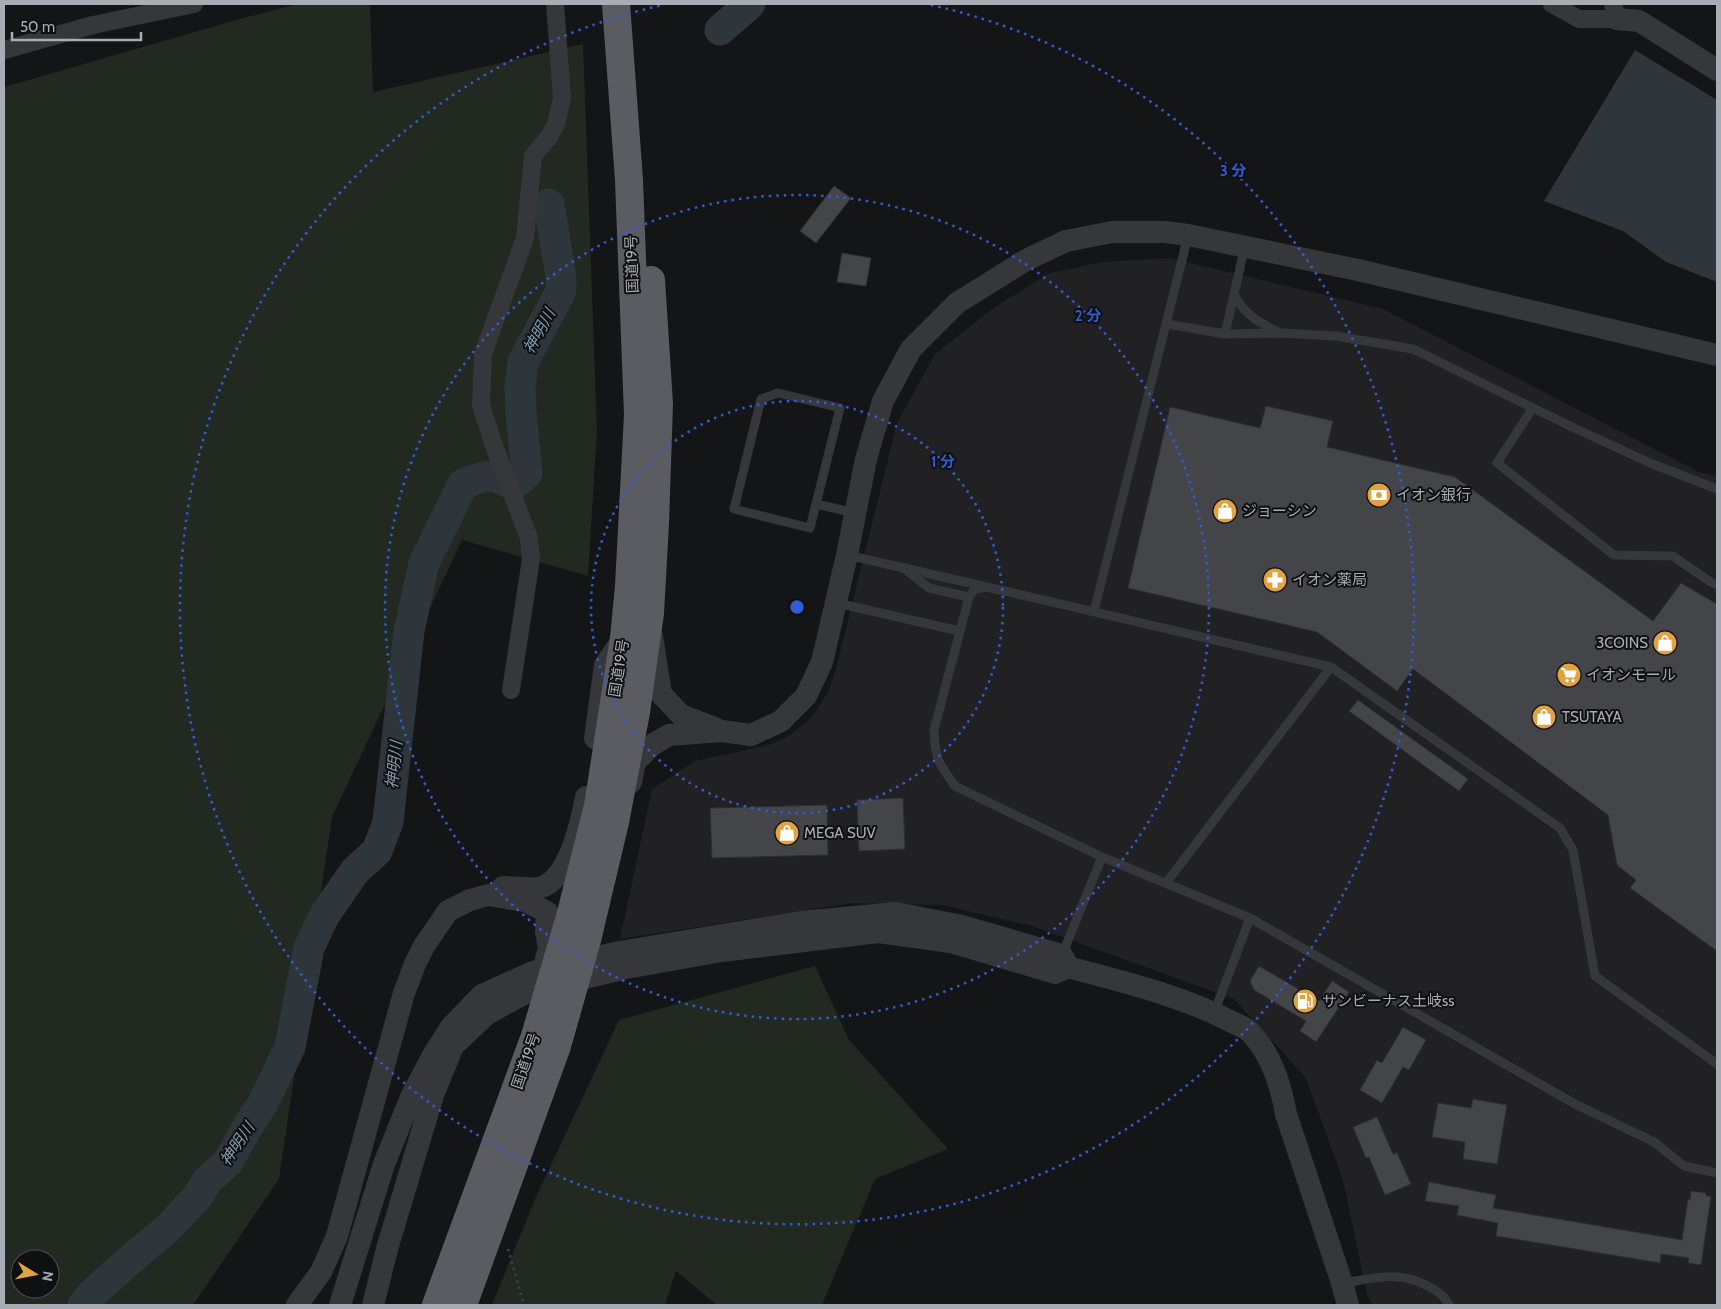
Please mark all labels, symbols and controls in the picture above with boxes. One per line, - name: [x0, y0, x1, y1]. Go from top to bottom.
- scale bar: [12, 10, 141, 42]
- text: 50 m: [20, 18, 55, 36]
- text: 3 分: [1220, 162, 1246, 180]
- street label: 国道19号: [622, 234, 642, 294]
- water label: 神明川: [519, 304, 560, 357]
- text: 2 分: [1075, 307, 1101, 325]
- text: 1 分: [931, 453, 955, 471]
- bank icon: イオン銀行: [1366, 482, 1392, 508]
- place label: イオン銀行: [1396, 486, 1471, 504]
- shop icon: ジョーシン: [1212, 498, 1238, 524]
- place label: ジョーシン: [1242, 502, 1317, 520]
- pharmacy icon: イオン薬局: [1262, 567, 1288, 593]
- place label: イオン薬局: [1292, 571, 1367, 589]
- centre of rings: [788, 598, 806, 616]
- shop icon: 3COINS: [1652, 630, 1678, 656]
- place label: 3COINS: [1596, 634, 1648, 652]
- street label: 国道19号: [606, 638, 632, 698]
- supermarket icon: イオンモール: [1556, 662, 1582, 688]
- place label: イオンモール: [1586, 666, 1676, 684]
- shop icon: TSUTAYA: [1531, 704, 1557, 730]
- place label: TSUTAYA: [1562, 708, 1623, 726]
- water label: 神明川: [382, 738, 406, 790]
- shop icon: MEGA SUV: [774, 820, 800, 846]
- place label: MEGA SUV: [804, 824, 877, 842]
- fuel station icon: サンビーナス土岐ss: [1292, 988, 1318, 1014]
- place label: サンビーナス土岐ss: [1322, 992, 1454, 1010]
- street label: 国道19号: [508, 1030, 544, 1092]
- water label: 神明川: [216, 1117, 259, 1169]
- north arrow: [10, 1249, 60, 1299]
- text: N: [38, 1270, 58, 1283]

